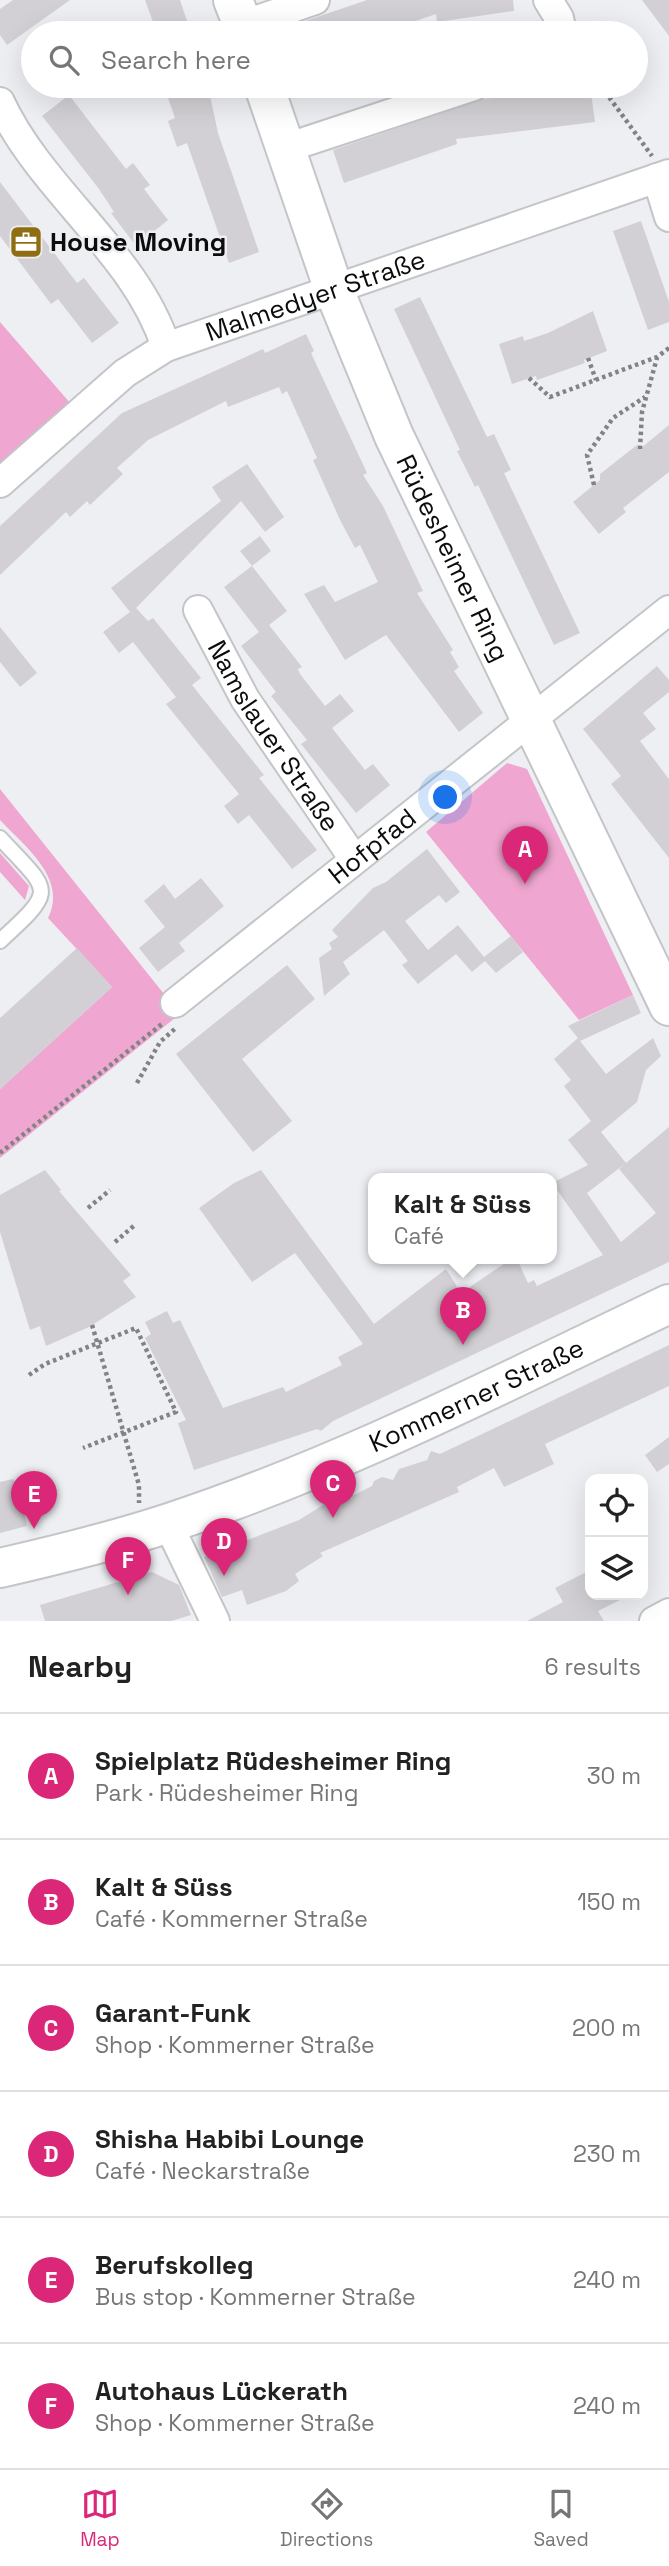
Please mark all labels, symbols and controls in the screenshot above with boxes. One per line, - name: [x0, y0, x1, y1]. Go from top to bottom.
- search box: [21, 21, 648, 98]
- icon: search: [45, 41, 83, 79]
- text: Search here: [101, 43, 251, 77]
- office icon: House Moving: [7, 223, 45, 261]
- place label: House Moving: [50, 225, 226, 259]
- street label: Malmedyer Straße: [201, 242, 430, 349]
- street label: Rüdesheimer Ring: [389, 449, 517, 667]
- street label: Namslauer Straße: [200, 634, 347, 838]
- your location: [428, 780, 462, 814]
- street label: Hofpfad: [321, 801, 423, 891]
- pin: A: [502, 826, 548, 884]
- popup: [368, 1173, 557, 1264]
- text: Kalt & Süss: [394, 1187, 531, 1221]
- text: Café: [394, 1221, 444, 1251]
- pin: B: [440, 1287, 486, 1345]
- street label: Kommerner Straße: [364, 1330, 589, 1460]
- pin: C: [310, 1460, 356, 1518]
- pin: E: [11, 1471, 57, 1529]
- map controls: [585, 1474, 648, 1600]
- button: locate: [585, 1474, 648, 1537]
- pin: D: [201, 1518, 247, 1576]
- pin: F: [105, 1537, 151, 1595]
- button: layers: [585, 1537, 648, 1600]
- text: Nearby: [28, 1647, 132, 1686]
- text: 6 results: [545, 1652, 641, 1682]
- text: Spielplatz Rüdesheimer Ring: [95, 1744, 451, 1778]
- text: A: [44, 1761, 58, 1791]
- text: 30 m: [587, 1761, 641, 1791]
- text: Park · Rüdesheimer Ring: [95, 1778, 358, 1808]
- text: Kalt & Süss: [95, 1870, 233, 1904]
- text: B: [43, 1887, 59, 1917]
- text: 150 m: [577, 1887, 641, 1917]
- text: Café · Kommerner Straße: [95, 1904, 368, 1934]
- text: Garant-Funk: [95, 1996, 251, 2030]
- text: C: [44, 2013, 58, 2043]
- text: 200 m: [572, 2013, 641, 2043]
- text: Shop · Kommerner Straße: [95, 2030, 375, 2060]
- text: Shisha Habibi Lounge: [95, 2122, 364, 2156]
- text: D: [43, 2139, 59, 2169]
- text: 230 m: [573, 2139, 641, 2169]
- text: Café · Neckarstraße: [95, 2156, 310, 2186]
- text: Berufskolleg: [95, 2248, 254, 2282]
- text: E: [45, 2265, 57, 2295]
- text: 240 m: [573, 2265, 641, 2295]
- text: Bus stop · Kommerner Straße: [95, 2282, 416, 2312]
- text: Autohaus Lückerath: [95, 2374, 348, 2408]
- text: F: [45, 2391, 57, 2421]
- text: 240 m: [573, 2391, 641, 2421]
- text: Shop · Kommerner Straße: [95, 2408, 375, 2438]
- tab: Map: [80, 2485, 120, 2552]
- tab: Directions: [280, 2485, 373, 2552]
- tab: Saved: [533, 2485, 589, 2552]

